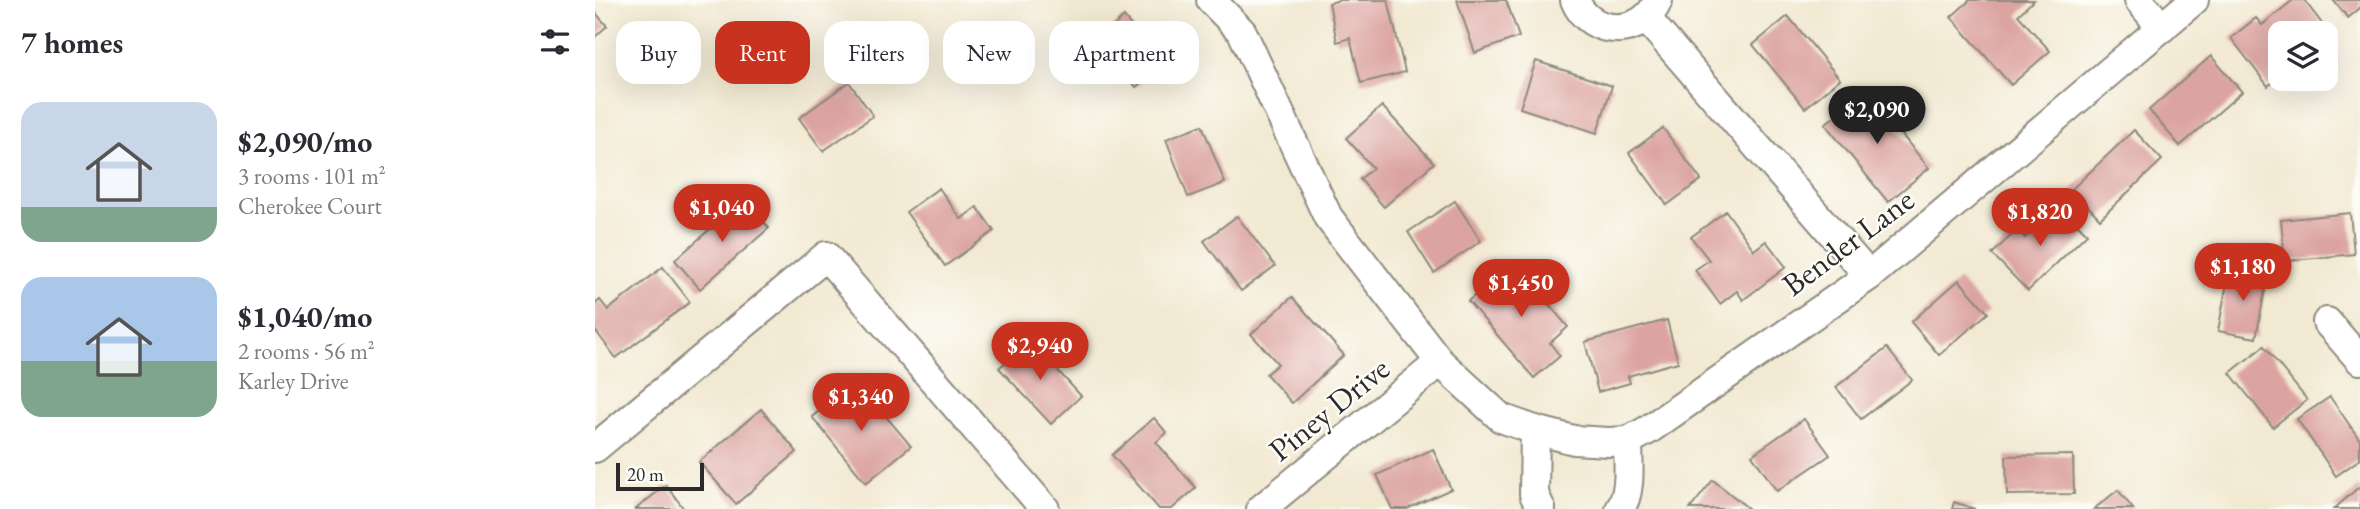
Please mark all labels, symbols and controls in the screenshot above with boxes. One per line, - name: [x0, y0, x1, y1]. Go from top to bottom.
- chip: Buy: [616, 21, 701, 84]
- chip: Rent: [715, 21, 810, 84]
- chip: Filters: [824, 21, 929, 84]
- chip: New: [943, 21, 1035, 84]
- chip: Apartment: [1049, 21, 1199, 84]
- map controls: [2268, 21, 2338, 91]
- button: layers: [2268, 21, 2338, 91]
- text: 7 homes: [21, 23, 123, 62]
- icon: filters: [536, 23, 574, 61]
- pin: $2,090: [1820, 86, 1934, 146]
- text: $2,090: [1845, 94, 1909, 124]
- text: $2,090/mo: [238, 122, 372, 161]
- icon: home: [77, 130, 161, 214]
- text: 3 rooms · 101 m²: [238, 161, 386, 191]
- street label: Bender Lane: [1774, 179, 1922, 305]
- pin: $1,040: [665, 184, 779, 244]
- pin: $1,820: [1983, 188, 2097, 248]
- text: Cherokee Court: [238, 191, 382, 221]
- text: $1,040: [690, 192, 754, 222]
- text: $1,820: [2008, 196, 2072, 226]
- pin: $1,180: [2186, 244, 2300, 303]
- text: $1,180: [2211, 251, 2275, 281]
- pin: $1,450: [1464, 260, 1578, 319]
- text: $1,450: [1489, 267, 1553, 297]
- text: $1,040/mo: [238, 297, 372, 336]
- icon: home: [77, 305, 161, 389]
- pin: $2,940: [983, 322, 1097, 382]
- text: $2,940: [1008, 330, 1072, 360]
- text: 2 rooms · 56 m²: [238, 336, 375, 366]
- street label: Piney Drive: [1260, 347, 1398, 471]
- text: Karley Drive: [238, 366, 349, 396]
- pin: $1,340: [804, 374, 918, 433]
- text: $1,340: [829, 381, 893, 411]
- scale bar: [616, 460, 703, 492]
- text: 20 m: [627, 462, 664, 487]

